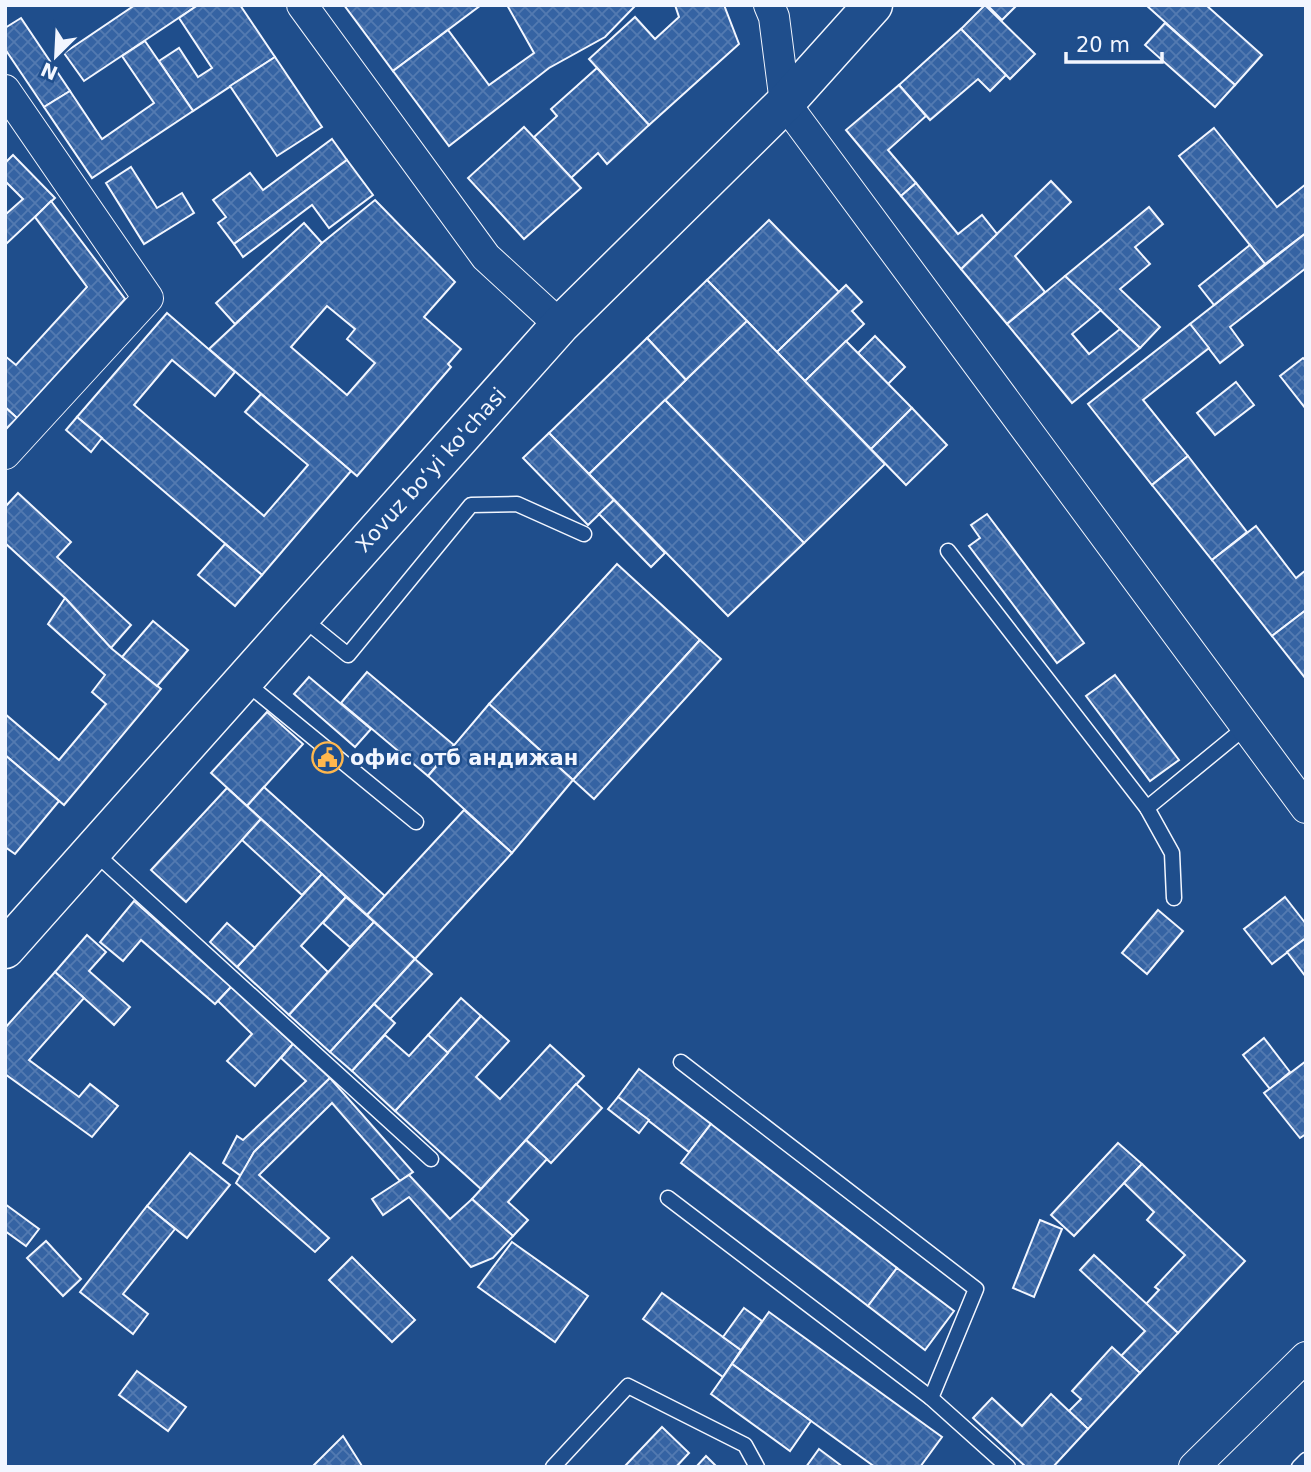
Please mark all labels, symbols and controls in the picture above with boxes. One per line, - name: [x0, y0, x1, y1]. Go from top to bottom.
- north arrow: [21, 21, 91, 91]
- scale bar: [1066, 21, 1162, 65]
- text: 20 m: [1076, 33, 1130, 57]
- text: N: [37, 58, 61, 85]
- street label: Xovuz bo‘yi ko'chasi: [351, 383, 511, 557]
- public building icon: офис отб андижан: [310, 741, 344, 775]
- place label: офис отб андижан: [350, 746, 578, 770]

